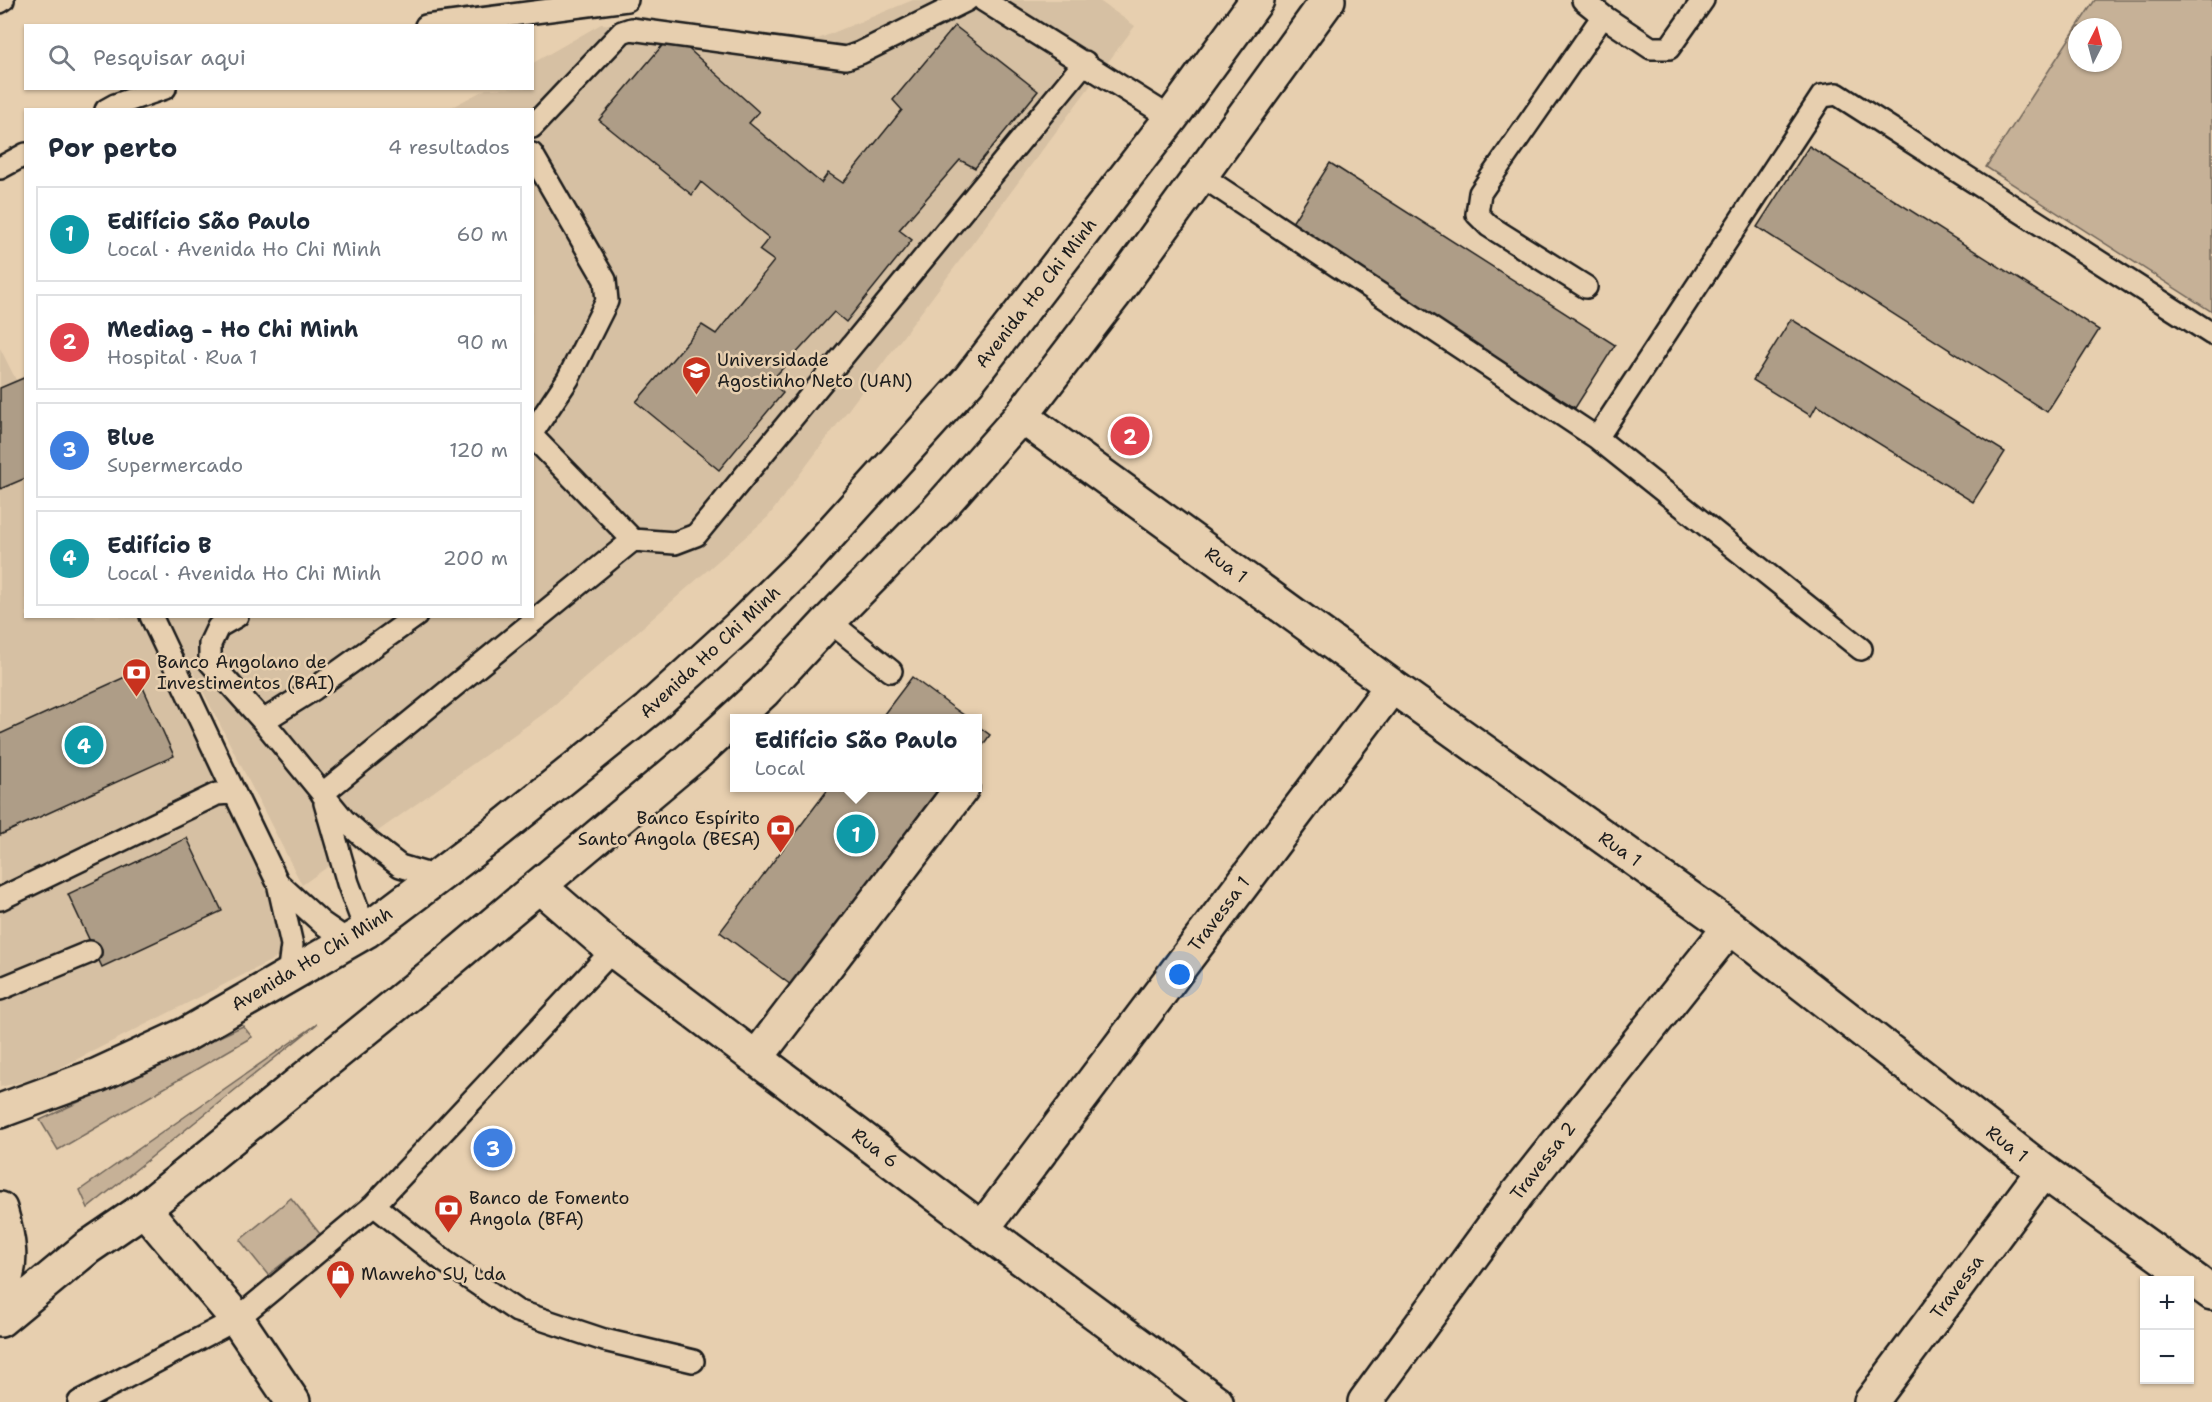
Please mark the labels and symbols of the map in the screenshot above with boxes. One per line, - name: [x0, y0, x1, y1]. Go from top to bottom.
- north arrow: [2068, 18, 2122, 72]
- street label: Avenida Ho Chi Minh: [970, 213, 1102, 373]
- place label: Universidade Agostinho Neto (UAN): [717, 348, 912, 393]
- school or university icon: Universidade Agostinho Neto (UAN): [680, 354, 712, 396]
- pin: 2: [1110, 414, 1150, 458]
- street label: Rua 1: [1200, 541, 1252, 589]
- street label: Avenida Ho Chi Minh: [635, 580, 785, 724]
- place label: Banco Angolano de Investimentos (BAI): [157, 650, 334, 695]
- bank icon: Banco Angolano de Investimentos (BAI): [120, 656, 152, 698]
- pin: 4: [64, 722, 104, 768]
- place label: Banco Espírito Santo Angola (BESA): [578, 806, 760, 851]
- bank icon: Banco Espírito Santo Angola (BESA): [765, 812, 797, 854]
- pin: 1: [836, 812, 876, 856]
- street label: Rua 1: [1594, 826, 1646, 872]
- street label: Travessa 1: [1183, 871, 1255, 957]
- street label: Avenida Ho Chi Minh: [227, 901, 397, 1017]
- your location: [1165, 960, 1194, 989]
- street label: Travessa 2: [1505, 1117, 1581, 1205]
- street label: Rua 1: [1981, 1120, 2033, 1168]
- street label: Rua 6: [847, 1123, 903, 1173]
- pin: 3: [474, 1126, 512, 1170]
- place label: Banco de Fomento Angola (BFA): [469, 1186, 630, 1231]
- bank icon: Banco de Fomento Angola (BFA): [432, 1192, 464, 1234]
- street label: Travessa: [1925, 1250, 1989, 1324]
- shop icon: Maweho SU, Lda: [324, 1258, 356, 1300]
- place label: Maweho SU, Lda: [361, 1262, 506, 1286]

